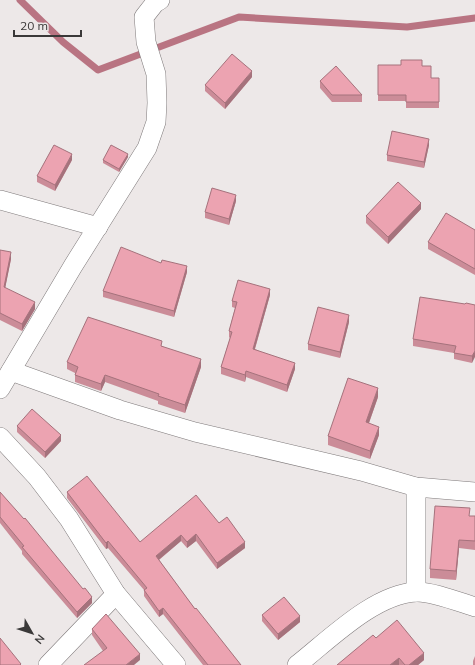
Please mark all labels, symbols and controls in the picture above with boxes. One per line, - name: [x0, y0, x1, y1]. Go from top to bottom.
- scale bar: [14, 12, 81, 38]
- text: 20 m: [20, 18, 48, 33]
- north arrow: [12, 613, 52, 653]
- text: N: [32, 632, 48, 647]

